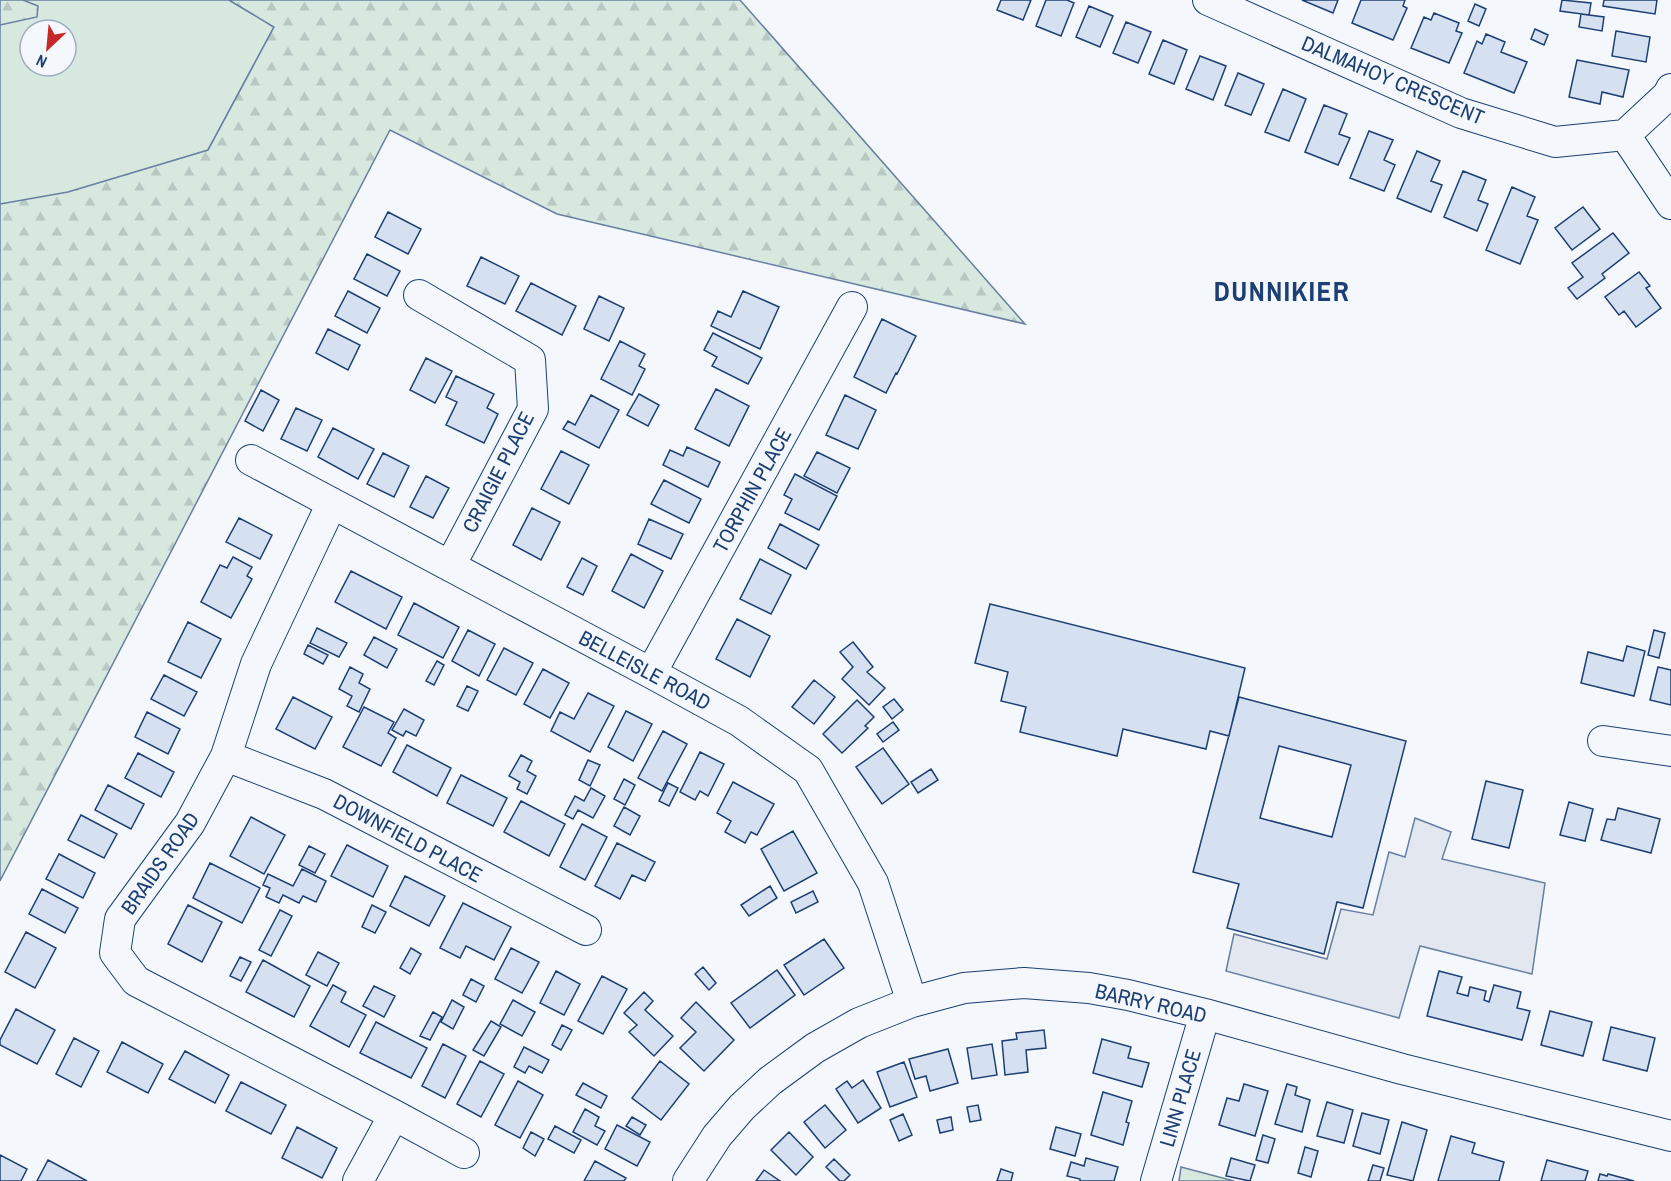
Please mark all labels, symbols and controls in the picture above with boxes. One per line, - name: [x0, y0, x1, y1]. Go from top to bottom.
- north arrow: [18, 18, 78, 78]
- street label: DALMAHOY CRESCENT: [1297, 28, 1489, 132]
- text: N: [32, 50, 51, 73]
- district label: DUNNIKIER: [1214, 273, 1350, 309]
- street label: CRAIGIE PLACE: [455, 407, 541, 537]
- street label: TORPHIN PLACE: [706, 422, 798, 558]
- street label: BELLEISLE ROAD: [574, 623, 716, 717]
- street label: DOWNFIELD PLACE: [329, 787, 487, 889]
- street label: BRAIDS ROAD: [114, 806, 206, 920]
- street label: BARRY ROAD: [1093, 976, 1209, 1030]
- street label: LINN PLACE: [1152, 1046, 1208, 1150]

